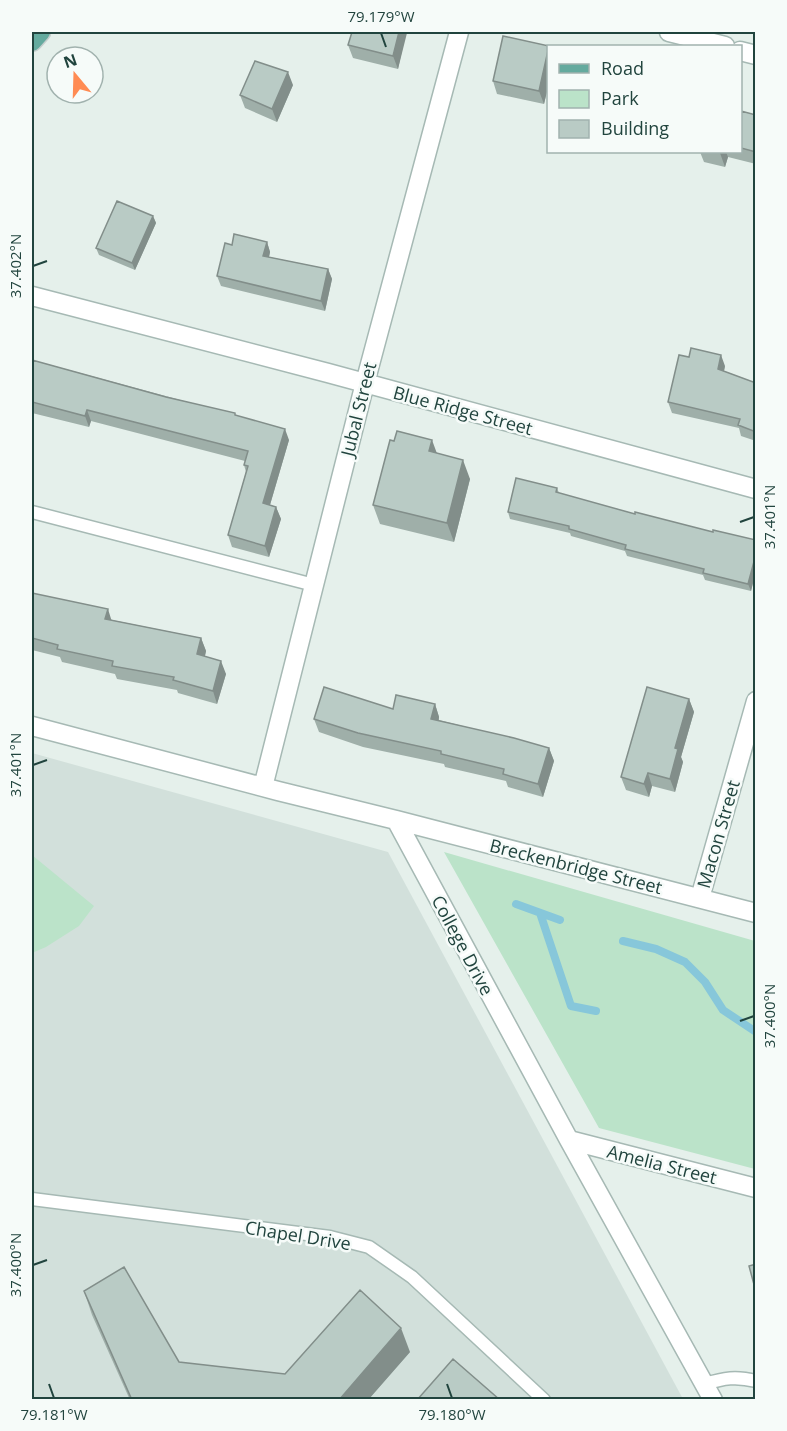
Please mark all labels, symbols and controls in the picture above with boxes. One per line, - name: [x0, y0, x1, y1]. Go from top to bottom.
- text: 79.179°W: [347, 6, 415, 26]
- north arrow: [45, 45, 105, 105]
- legend: [547, 45, 742, 153]
- text: N: [60, 48, 80, 73]
- text: Road: [601, 56, 644, 80]
- text: Park: [601, 86, 639, 110]
- text: Building: [601, 116, 669, 140]
- text: 37.402°N: [5, 234, 25, 298]
- street label: Jubal Street: [334, 359, 381, 461]
- street label: Blue Ridge Street: [391, 380, 535, 440]
- text: 37.401°N: [759, 485, 779, 549]
- text: 37.401°N: [5, 733, 25, 797]
- street label: Macon Street: [691, 777, 745, 891]
- street label: Breckenbridge Street: [487, 833, 665, 899]
- street label: College Drive: [427, 891, 499, 999]
- text: 37.400°N: [759, 984, 779, 1048]
- street label: Amelia Street: [605, 1139, 719, 1189]
- street label: Chapel Drive: [243, 1215, 353, 1255]
- text: 37.400°N: [5, 1233, 25, 1297]
- text: 79.181°W: [20, 1404, 88, 1424]
- text: 79.180°W: [418, 1404, 486, 1424]

